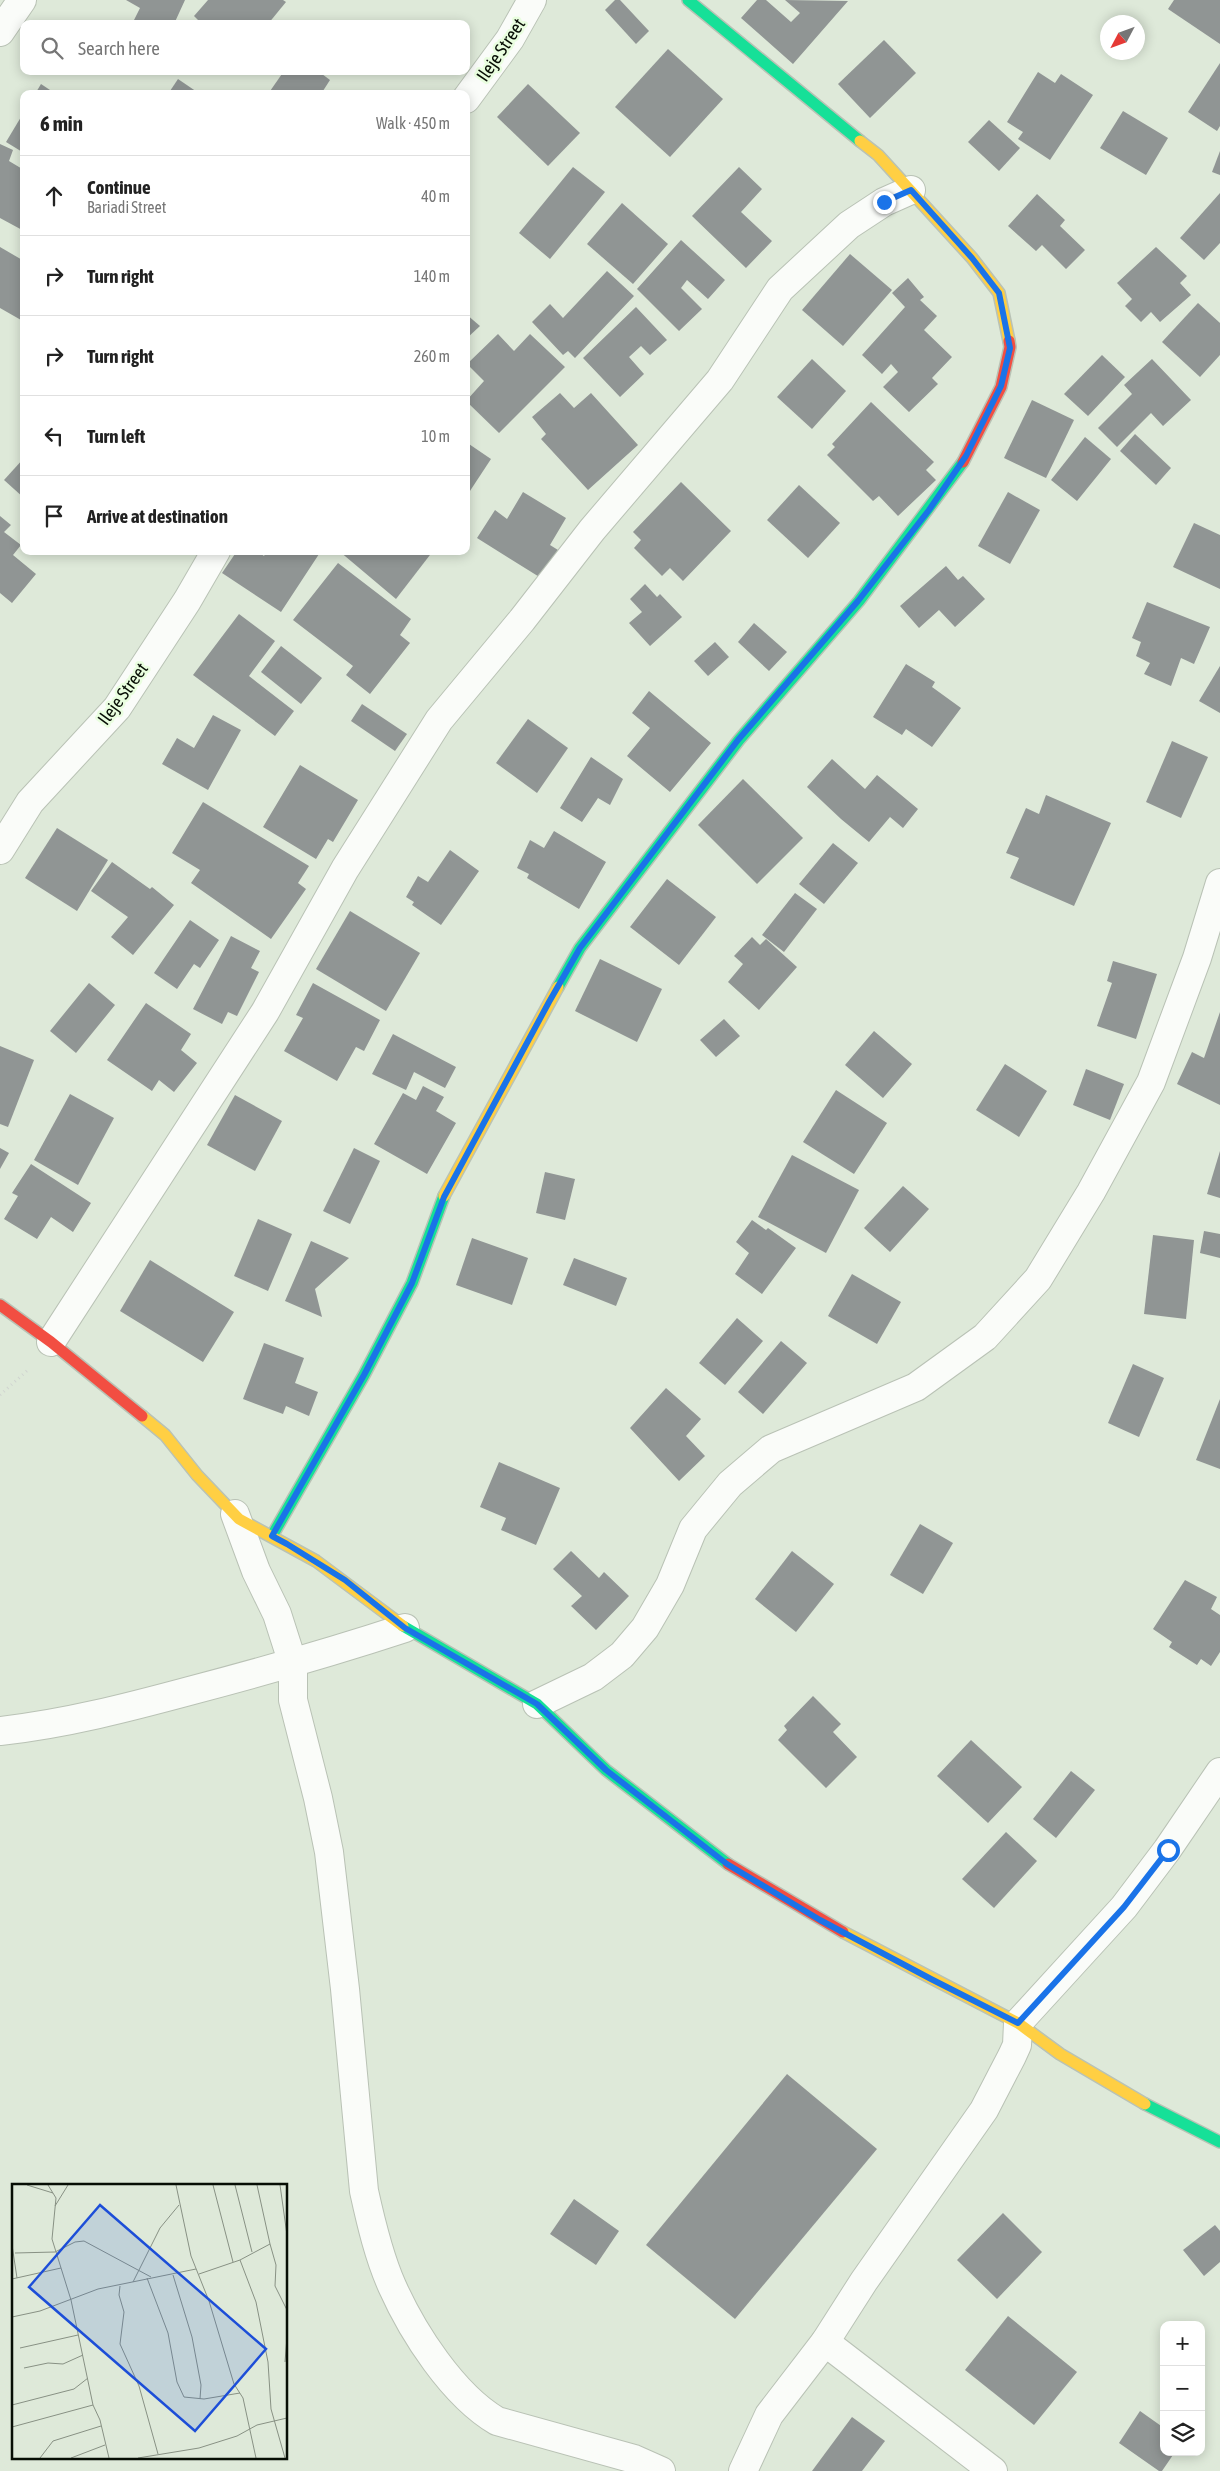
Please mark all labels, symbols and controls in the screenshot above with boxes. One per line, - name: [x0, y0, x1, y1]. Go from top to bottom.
- street label: Ileje Street: [472, 14, 529, 85]
- north arrow: [1100, 15, 1145, 60]
- search box: [20, 20, 470, 75]
- icon: search: [38, 34, 66, 62]
- text: Search here: [78, 37, 160, 59]
- text: 6 min: [40, 111, 83, 135]
- text: Walk · 450 m: [376, 114, 450, 132]
- text: Continue: [87, 176, 151, 198]
- icon: ahead: [40, 182, 68, 210]
- text: 40 m: [421, 187, 450, 205]
- route end: [873, 191, 896, 214]
- text: Bariadi Street: [87, 198, 166, 216]
- icon: right: [40, 262, 68, 290]
- text: Turn right: [87, 265, 154, 287]
- text: 140 m: [414, 267, 450, 285]
- icon: right: [40, 342, 68, 370]
- text: Turn right: [87, 345, 154, 367]
- text: 260 m: [414, 347, 450, 365]
- icon: left: [40, 422, 68, 450]
- text: Turn left: [87, 425, 145, 447]
- text: 10 m: [421, 427, 450, 445]
- icon: arrive: [40, 502, 68, 530]
- text: Arrive at destination: [87, 505, 228, 527]
- street label: Ileje Street: [93, 659, 152, 729]
- route start: [1157, 1839, 1180, 1862]
- inset map: [12, 2184, 288, 2458]
- map controls: [1160, 2321, 1205, 2456]
- button: +: [1160, 2321, 1205, 2366]
- button: −: [1160, 2366, 1205, 2411]
- button: layers: [1160, 2411, 1205, 2456]

